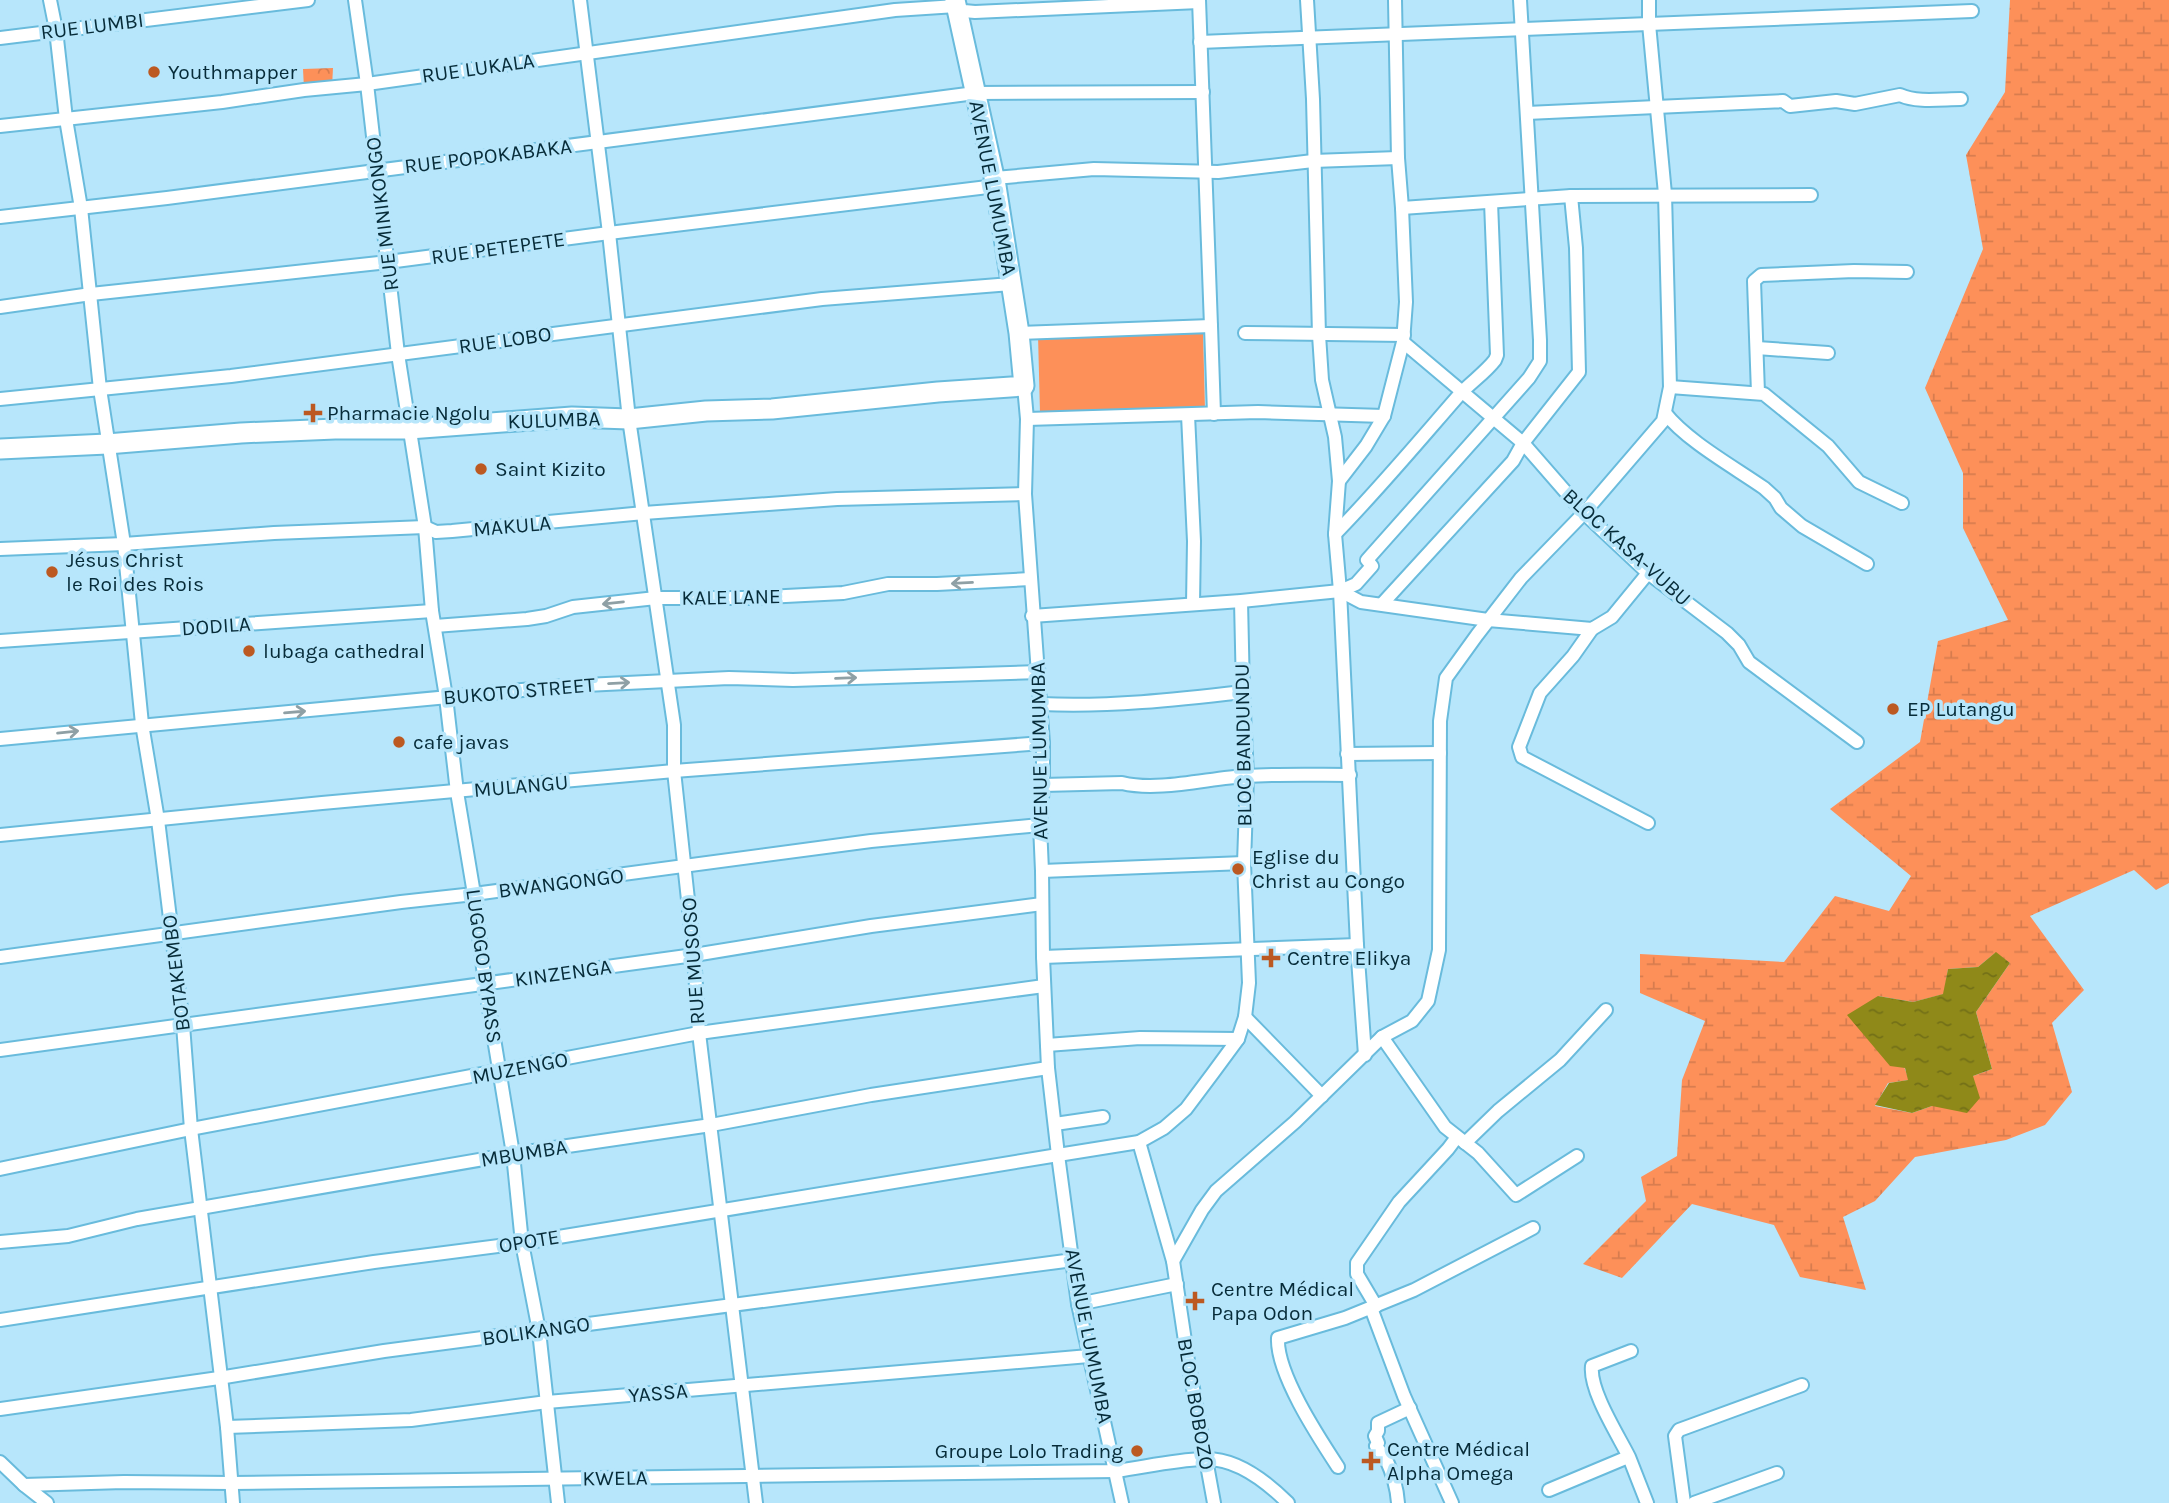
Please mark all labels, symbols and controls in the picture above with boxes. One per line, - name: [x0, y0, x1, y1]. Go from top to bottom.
- street label: RUE LUMBI: [39, 8, 145, 44]
- street label: RUE LUKALA: [420, 48, 536, 88]
- place label: Youthmapper: [168, 60, 297, 84]
- marker: Youthmapper: [146, 64, 162, 80]
- street label: AVENUE LUMUMBA: [964, 98, 1022, 278]
- street label: RUE POPOKABAKA: [403, 134, 573, 178]
- street label: RUE MINIKONGO: [361, 136, 403, 292]
- street label: RUE PETEPETE: [430, 227, 566, 269]
- street label: RUE LOBO: [457, 322, 553, 358]
- place label: Pharmacie Ngolu: [327, 401, 491, 425]
- marker: Pharmacie Ngolu: [305, 405, 321, 421]
- street label: KULUMBA: [507, 406, 601, 434]
- place label: Saint Kizito: [495, 457, 606, 481]
- marker: Saint Kizito: [473, 461, 489, 477]
- street label: BLOC KASA-VUBU: [1558, 483, 1696, 611]
- street label: MAKULA: [472, 511, 552, 541]
- place label: Jésus Christ le Roi des Rois: [66, 548, 204, 596]
- marker: Jésus Christ le Roi des Rois: [44, 564, 60, 580]
- one-way arrow: [950, 576, 973, 589]
- street label: KALE LANE: [681, 584, 781, 610]
- one-way arrow: [602, 596, 625, 609]
- street label: DODILA: [181, 612, 251, 640]
- place label: lubaga cathedral: [263, 639, 425, 663]
- marker: lubaga cathedral: [241, 643, 257, 659]
- street label: AVENUE LUMUMBA: [1025, 662, 1053, 840]
- street label: BLOC BANDUNDU: [1230, 663, 1256, 827]
- street label: BUKOTO STREET: [442, 672, 596, 710]
- one-way arrow: [834, 672, 857, 685]
- one-way arrow: [607, 676, 629, 689]
- place label: EP Lutangu: [1907, 697, 2015, 721]
- marker: EP Lutangu: [1885, 701, 1901, 717]
- one-way arrow: [283, 705, 305, 718]
- one-way arrow: [56, 725, 79, 738]
- place label: cafe javas: [413, 730, 510, 754]
- marker: cafe javas: [391, 734, 407, 750]
- street label: MULANGU: [473, 770, 569, 802]
- place label: Eglise du Christ au Congo: [1252, 845, 1405, 893]
- marker: Eglise du Christ au Congo: [1230, 861, 1246, 877]
- street label: BWANGONGO: [497, 863, 625, 903]
- street label: LUGOGO BYPASS: [461, 887, 507, 1045]
- street label: RUE MUSOSO: [677, 897, 709, 1025]
- street label: BOTAKEMBO: [157, 913, 195, 1033]
- place label: Centre Elikya: [1287, 946, 1411, 970]
- marker: Centre Elikya: [1261, 948, 1281, 968]
- street label: KINZENGA: [513, 954, 613, 992]
- street label: MUZENGO: [470, 1047, 570, 1089]
- street label: MBUMBA: [479, 1134, 569, 1172]
- street label: OPOTE: [497, 1224, 561, 1258]
- street label: AVENUE LUMUMBA: [1060, 1246, 1118, 1426]
- place label: Centre Médical Papa Odon: [1211, 1277, 1354, 1325]
- marker: Centre Médical Papa Odon: [1185, 1291, 1205, 1311]
- street label: BOLIKANGO: [481, 1312, 591, 1350]
- street label: BLOC BOBOZO: [1173, 1336, 1219, 1472]
- street label: YASSA: [627, 1378, 689, 1408]
- place label: Centre Médical Alpha Omega: [1387, 1437, 1530, 1485]
- place label: Groupe Lolo Trading: [935, 1439, 1123, 1463]
- marker: Groupe Lolo Trading: [1129, 1443, 1145, 1459]
- marker: Centre Médical Alpha Omega: [1361, 1451, 1381, 1471]
- street label: KWELA: [582, 1465, 648, 1491]

